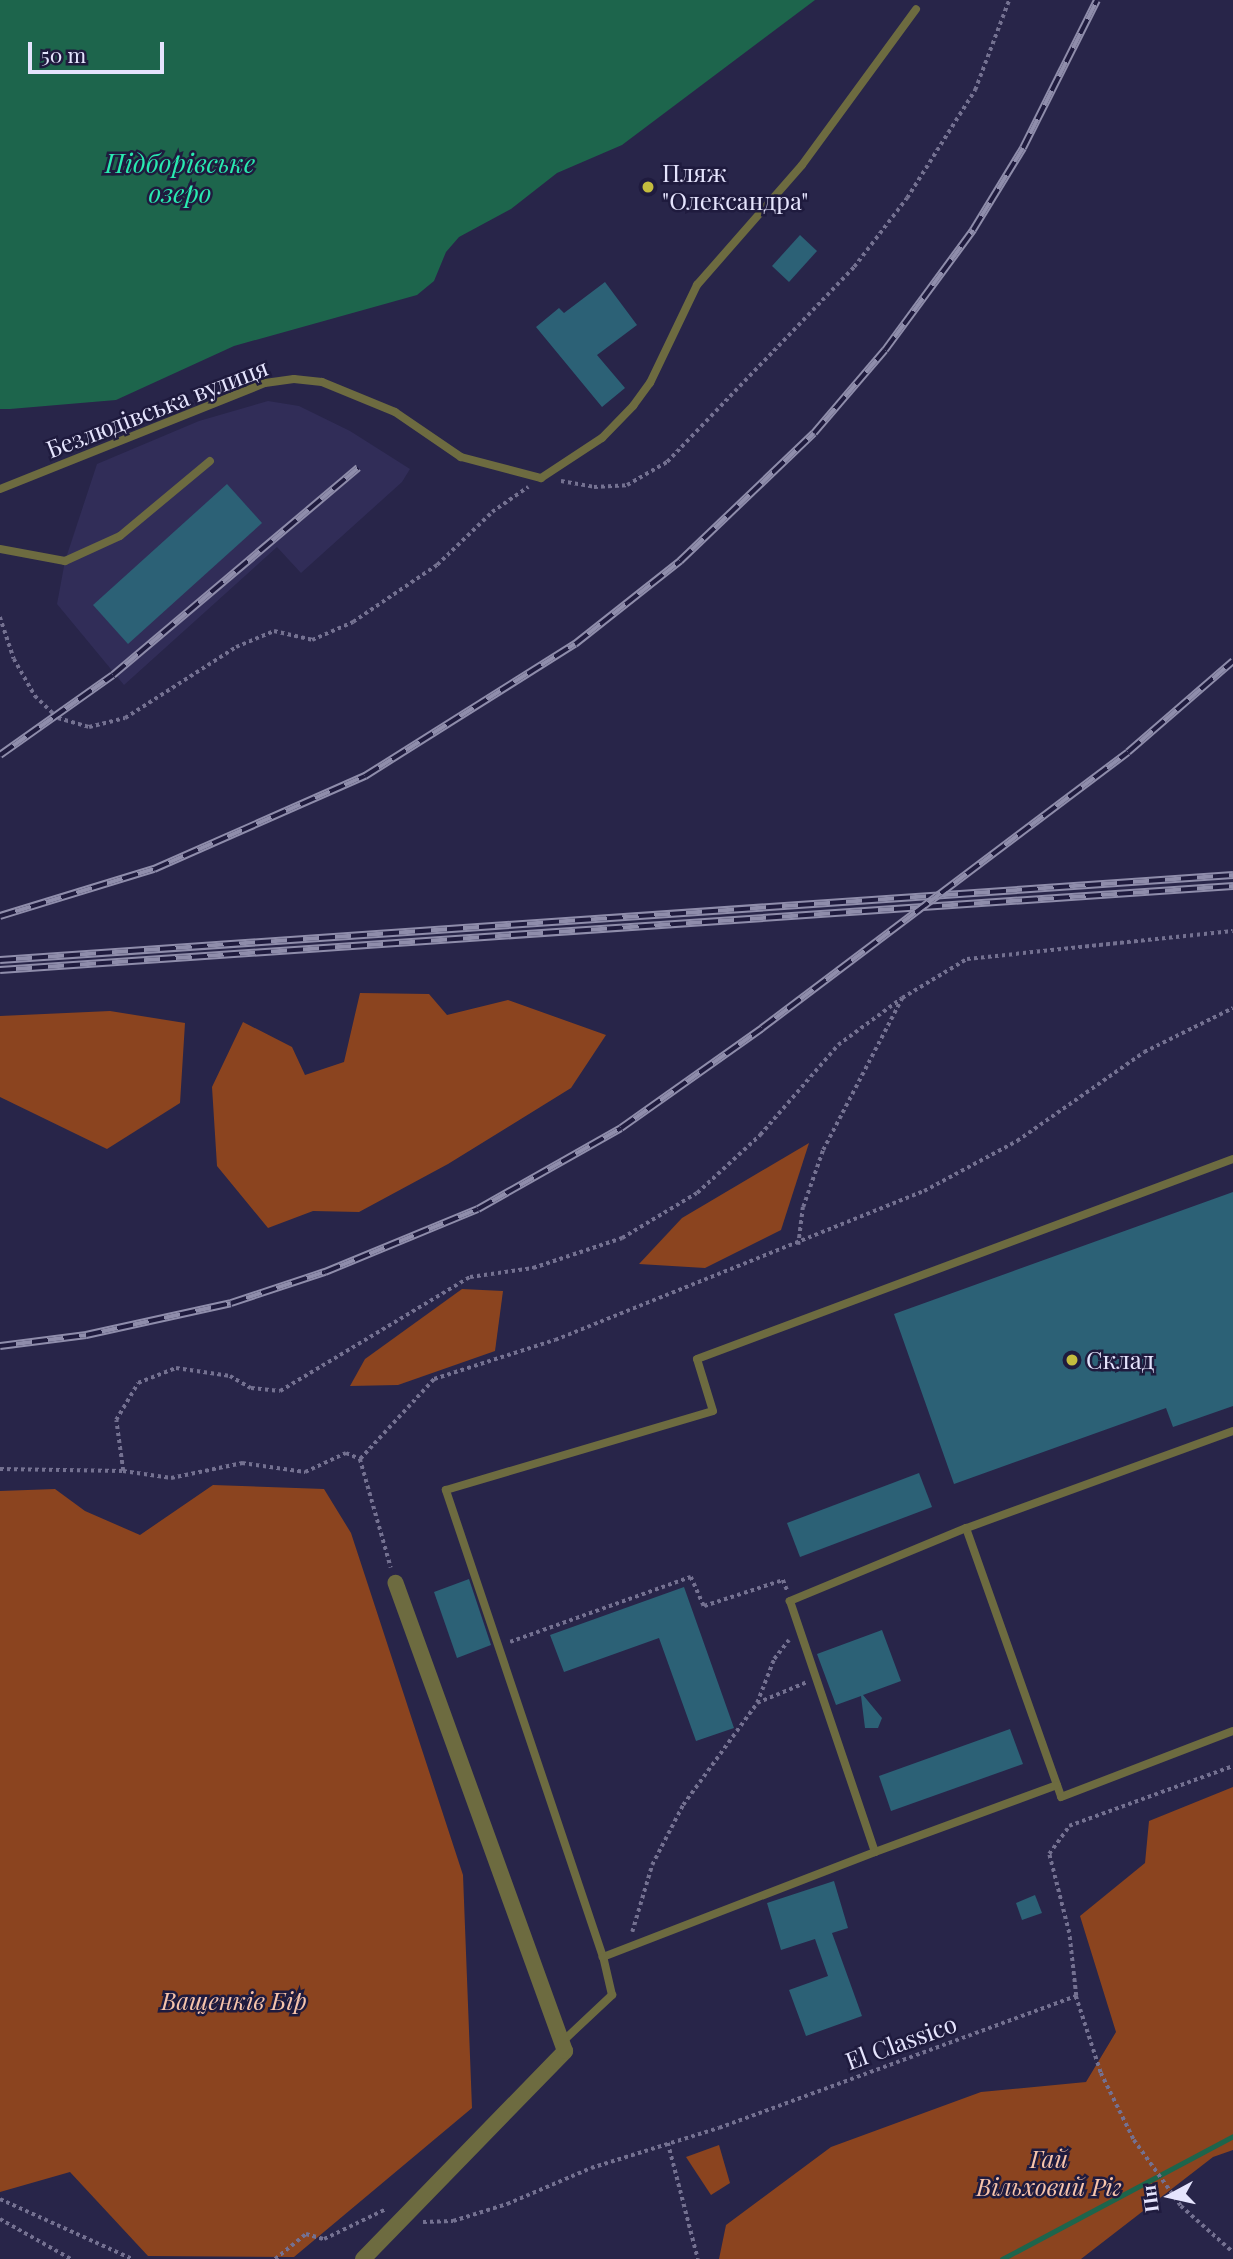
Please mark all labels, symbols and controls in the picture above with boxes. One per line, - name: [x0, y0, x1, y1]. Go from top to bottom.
- scale bar: [32, 28, 168, 72]
- text: 50 m: [41, 40, 86, 68]
- water label: Підборівське озеро: [105, 147, 255, 208]
- place label: Пляж "Олександра": [662, 159, 809, 215]
- marker: Пляж "Олександра": [640, 179, 656, 195]
- street label: Безлюдівська вулиця: [42, 352, 272, 464]
- place label: Склад: [1086, 1346, 1154, 1374]
- marker: Склад: [1064, 1352, 1080, 1368]
- park label: Ващенків Бір: [161, 1987, 307, 2015]
- street label: El Classico: [842, 2009, 960, 2075]
- park label: Гай Вільховий Ріг: [976, 2145, 1122, 2201]
- north arrow: [1135, 2161, 1205, 2231]
- text: Пн: [1134, 2184, 1164, 2214]

